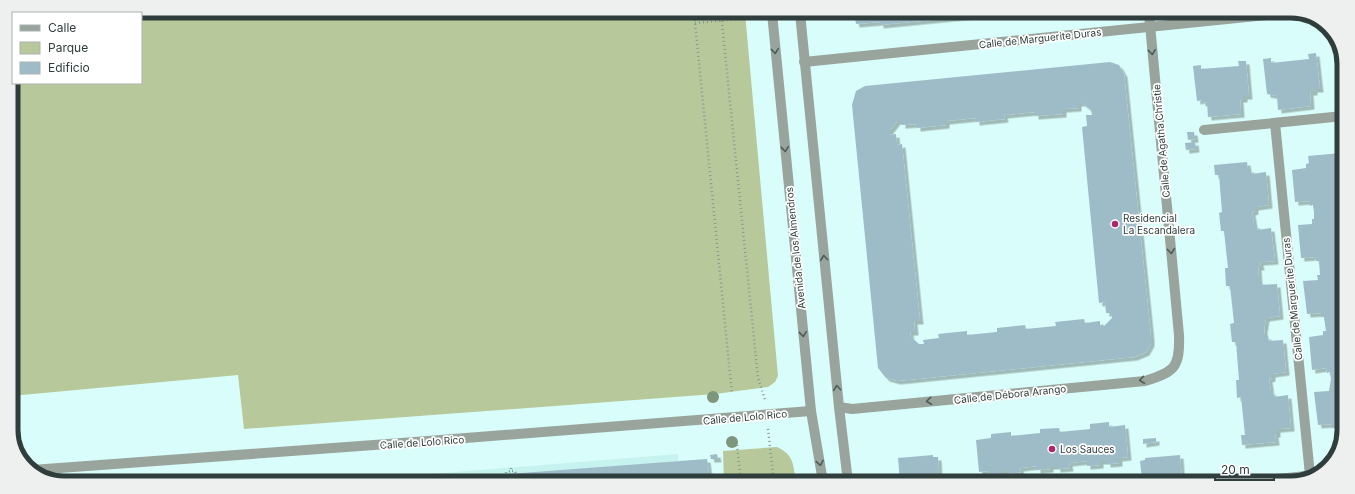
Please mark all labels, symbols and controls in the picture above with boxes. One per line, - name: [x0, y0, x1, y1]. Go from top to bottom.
- legend: [12, 12, 142, 84]
- text: Calle: [48, 20, 76, 35]
- street label: Calle de Marguerite Duras: [978, 26, 1102, 50]
- text: Parque: [48, 40, 88, 55]
- one-way arrow: [771, 48, 780, 54]
- one-way arrow: [1148, 49, 1157, 55]
- text: Edificio: [48, 60, 90, 75]
- street label: Calle de Agatha Christie: [1150, 84, 1172, 198]
- one-way arrow: [780, 146, 789, 152]
- street label: Avenida de los Almendros: [783, 186, 807, 310]
- place label: Residencial La Escandalera: [1123, 212, 1195, 236]
- marker: Residencial La Escandalera: [1110, 219, 1120, 229]
- street label: Calle de Marguerite Duras: [1280, 237, 1304, 361]
- one-way arrow: [1167, 248, 1176, 254]
- one-way arrow: [820, 255, 829, 261]
- one-way arrow: [799, 331, 808, 337]
- one-way arrow: [1139, 375, 1145, 384]
- street label: Calle de Débora Arango: [953, 382, 1067, 406]
- one-way arrow: [832, 385, 841, 391]
- one-way arrow: [926, 397, 932, 406]
- street label: Calle de Lolo Rico: [702, 407, 788, 427]
- street label: Calle de Lolo Rico: [379, 433, 465, 451]
- place label: Los Sauces: [1060, 443, 1115, 455]
- marker: Los Sauces: [1047, 444, 1057, 454]
- scale bar: [1215, 456, 1274, 482]
- one-way arrow: [815, 460, 824, 466]
- text: 20 m: [1221, 462, 1250, 477]

